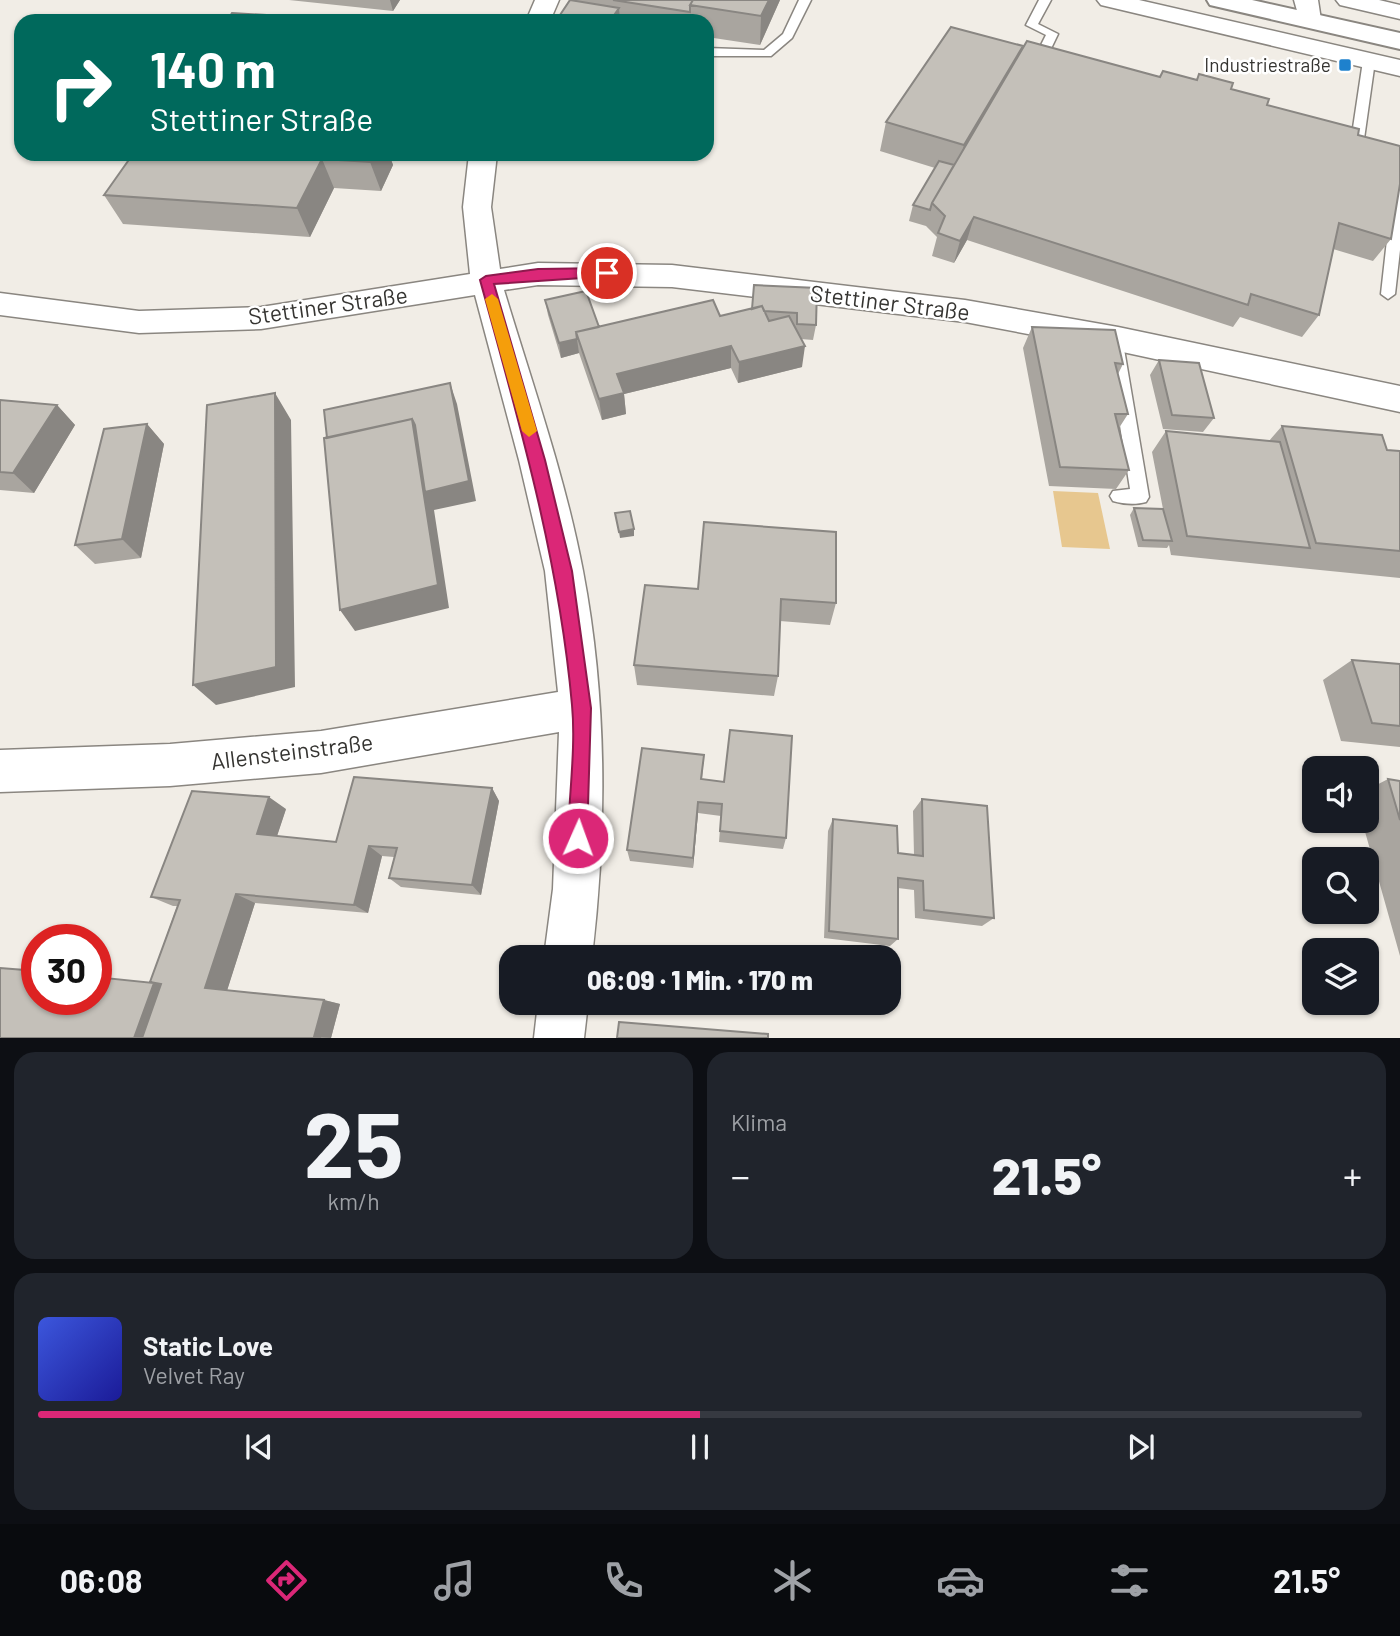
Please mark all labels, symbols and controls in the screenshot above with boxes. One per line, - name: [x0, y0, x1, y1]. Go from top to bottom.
- text: 140 m: [150, 39, 276, 98]
- icon: right: [35, 42, 126, 133]
- place label: Industriestraße: [1204, 53, 1331, 76]
- marker: Industriestraße: [1337, 57, 1353, 73]
- text: Stettiner Straße: [150, 99, 373, 137]
- pin: [577, 243, 637, 303]
- icon: arrive: [588, 254, 626, 292]
- street label: Stettiner Straße: [809, 278, 972, 326]
- street label: Stettiner Straße: [246, 280, 409, 330]
- street label: Allensteinstraße: [209, 727, 375, 775]
- map controls: [1302, 756, 1379, 1015]
- button: sound: [1302, 756, 1379, 833]
- position arrow: [541, 801, 615, 875]
- button: search: [1302, 847, 1379, 924]
- speed limit sign: 30: [21, 924, 112, 1015]
- button: layers: [1302, 938, 1379, 1015]
- text: 06:09 · 1 Min. · 170 m: [587, 964, 813, 995]
- text: 25: [303, 1087, 404, 1196]
- text: Klima: [731, 1108, 787, 1136]
- text: 21.5°: [992, 1143, 1101, 1205]
- text: −: [731, 1152, 750, 1198]
- text: +: [1343, 1152, 1362, 1198]
- text: km/h: [327, 1187, 380, 1215]
- text: Static Love: [143, 1330, 273, 1361]
- text: Velvet Ray: [143, 1361, 245, 1389]
- icon: previous: [240, 1428, 278, 1466]
- icon: pause: [681, 1428, 719, 1466]
- icon: next: [1122, 1428, 1160, 1466]
- icon: directions: [262, 1556, 311, 1605]
- icon: music: [430, 1556, 479, 1605]
- icon: phone: [599, 1556, 648, 1605]
- icon: climate: [768, 1556, 817, 1605]
- icon: car: [936, 1556, 985, 1605]
- icon: filters: [1105, 1556, 1154, 1605]
- text: 06:08: [60, 1561, 142, 1599]
- text: 21.5°: [1273, 1561, 1340, 1599]

